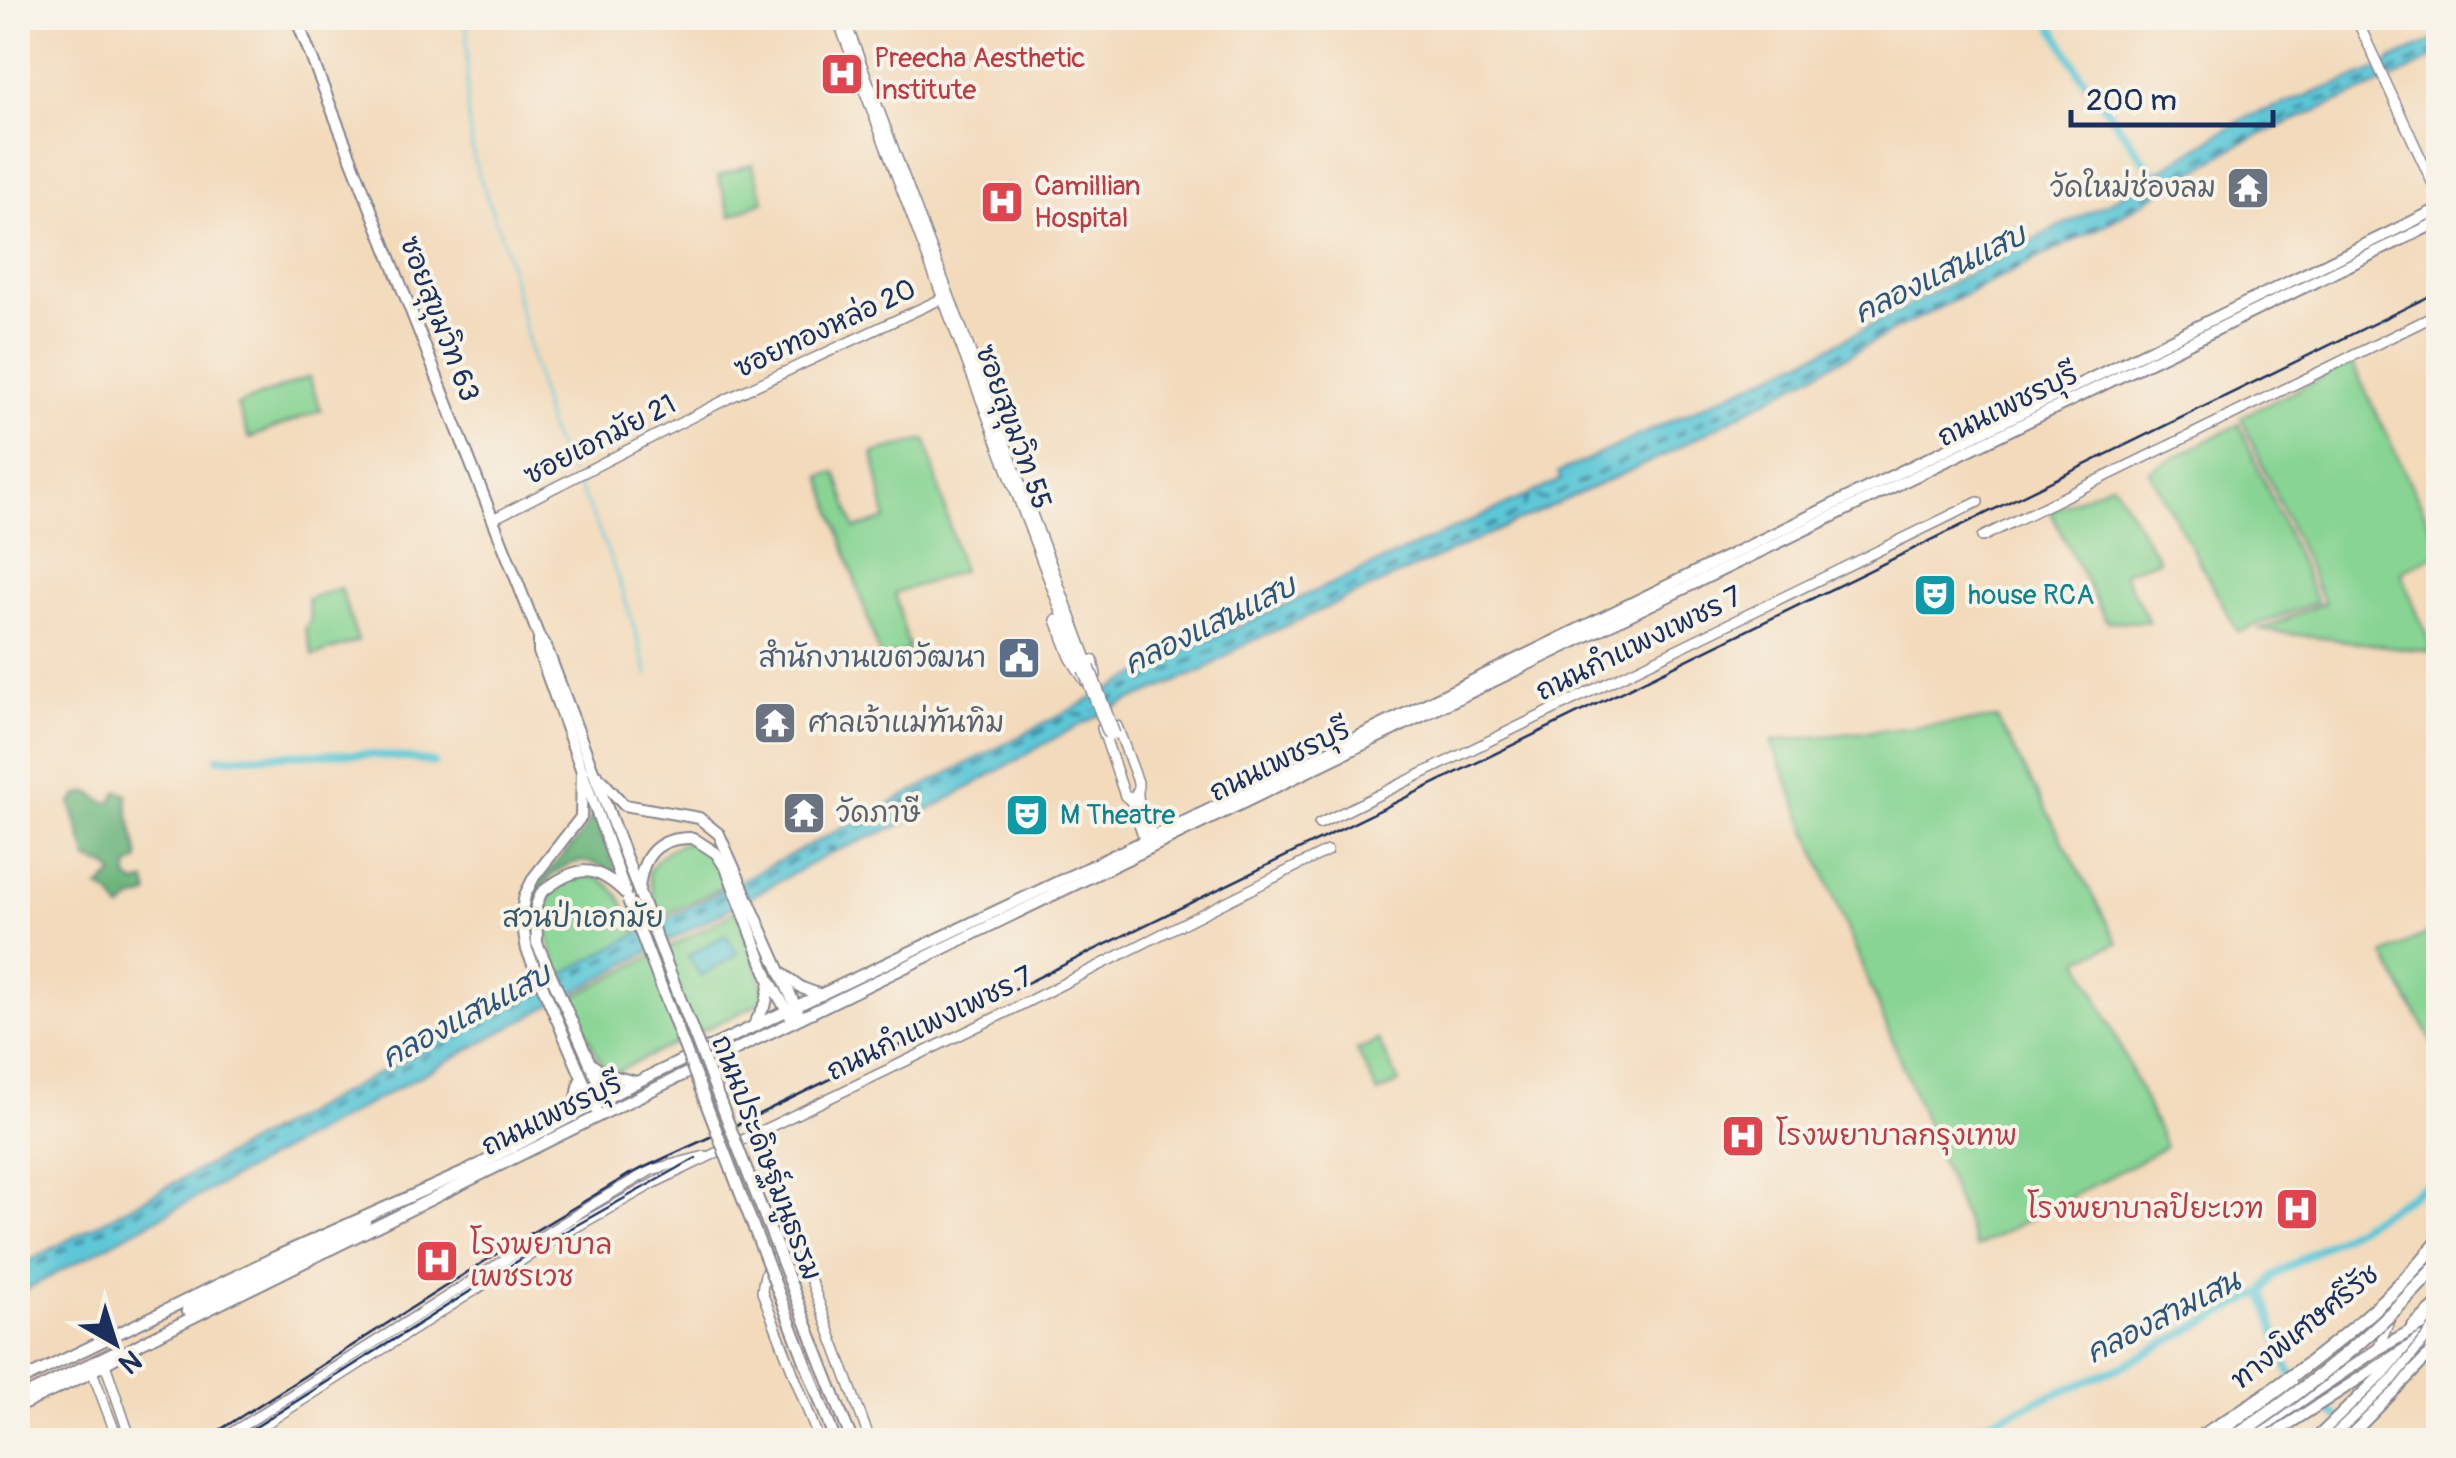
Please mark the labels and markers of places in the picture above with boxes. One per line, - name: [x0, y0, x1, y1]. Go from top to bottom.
- place label: Preecha Aesthetic Institute: [874, 41, 1086, 108]
- hospital icon: Preecha Aesthetic Institute: [819, 51, 865, 97]
- temple icon: วัดใหม่ช่องลม: [2225, 165, 2271, 211]
- place label: วัดใหม่ช่องลม: [2050, 168, 2216, 206]
- place label: Camillian Hospital: [1034, 169, 1141, 236]
- hospital icon: Camillian Hospital: [979, 179, 1025, 225]
- theatre icon: house RCA: [1912, 572, 1958, 618]
- place label: house RCA: [1968, 578, 2094, 613]
- public building icon: สำนักงานเขตวัฒนา: [996, 635, 1042, 681]
- place label: สำนักงานเขตวัฒนา: [758, 639, 986, 676]
- temple icon: ศาลเจ้าแม่ทันทิม: [752, 700, 798, 746]
- place label: ศาลเจ้าแม่ทันทิม: [808, 704, 1004, 741]
- temple icon: วัดภาษี: [781, 790, 827, 836]
- theatre icon: M Theatre: [1004, 792, 1050, 838]
- place label: วัดภาษี: [836, 795, 921, 831]
- place label: M Theatre: [1060, 798, 1176, 833]
- hospital icon: โรงพยาบาลกรุงเทพ: [1720, 1113, 1766, 1159]
- place label: โรงพยาบาลกรุงเทพ: [1776, 1116, 2017, 1156]
- hospital icon: โรงพยาบาลปิยะเวท: [2274, 1186, 2320, 1232]
- place label: โรงพยาบาลปิยะเวท: [2027, 1189, 2264, 1227]
- place label: โรงพยาบาล เพชรเวช: [470, 1225, 612, 1295]
- hospital icon: โรงพยาบาล เพชรเวช: [414, 1238, 460, 1284]

